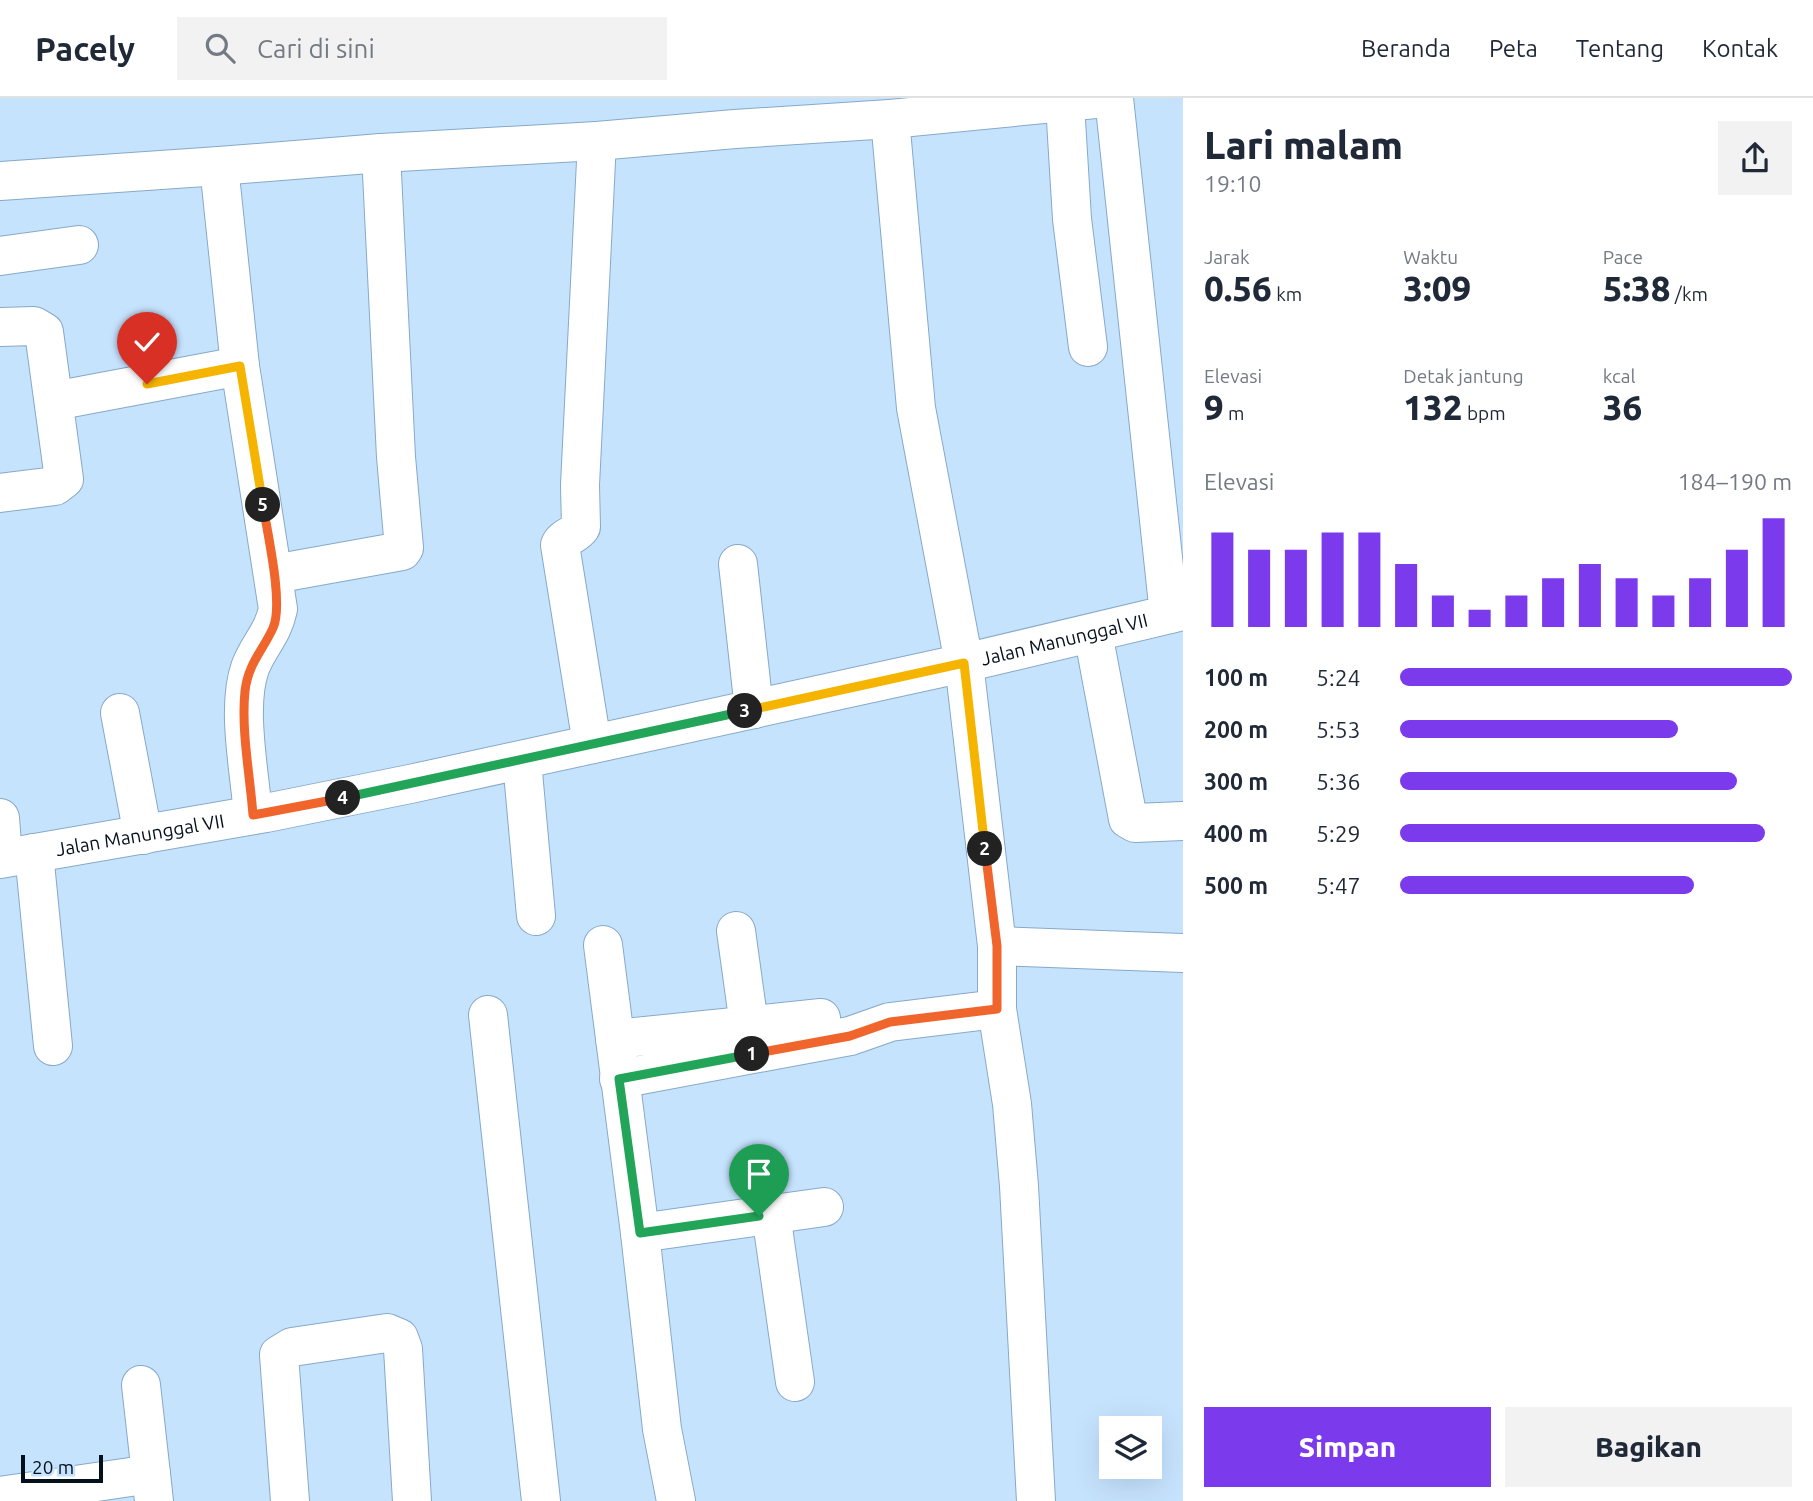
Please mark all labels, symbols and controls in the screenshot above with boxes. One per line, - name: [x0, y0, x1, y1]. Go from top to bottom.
- search box: [177, 17, 667, 80]
- icon: search: [201, 29, 239, 67]
- text: Pacely: [35, 30, 135, 67]
- text: Cari di sini: [257, 34, 375, 63]
- text: Beranda: [1361, 35, 1451, 62]
- text: Peta: [1489, 35, 1538, 62]
- text: Tentang: [1576, 35, 1664, 62]
- text: Kontak: [1702, 35, 1778, 62]
- button: share: [1718, 121, 1792, 195]
- text: Lari malam: [1204, 124, 1403, 166]
- text: 19:10: [1204, 171, 1262, 196]
- text: Jarak: [1204, 246, 1250, 268]
- text: Waktu: [1403, 246, 1458, 268]
- text: Pace: [1603, 246, 1643, 268]
- text: 0.56: [1204, 268, 1272, 308]
- text: 3:09: [1403, 268, 1471, 308]
- text: 5:38: [1603, 268, 1671, 308]
- text: km: [1272, 283, 1302, 305]
- text: /km: [1671, 283, 1708, 305]
- pin: [117, 312, 177, 384]
- icon: check: [128, 323, 166, 361]
- text: Elevasi: [1204, 365, 1262, 387]
- text: Detak jantung: [1403, 365, 1524, 387]
- text: kcal: [1603, 365, 1635, 387]
- text: 9: [1204, 387, 1224, 427]
- text: 132: [1403, 387, 1463, 427]
- text: 36: [1603, 387, 1642, 427]
- text: m: [1224, 402, 1245, 424]
- text: bpm: [1463, 402, 1506, 424]
- text: Elevasi: [1204, 469, 1274, 494]
- text: 184–190 m: [1678, 469, 1792, 494]
- pin: 5: [246, 488, 280, 522]
- text: 5: [257, 493, 268, 515]
- street label: Jalan Manunggal VII: [979, 609, 1150, 670]
- text: 100 m: [1204, 665, 1268, 690]
- text: 5:24: [1316, 665, 1361, 690]
- pin: 3: [728, 694, 762, 728]
- text: 3: [739, 699, 750, 721]
- text: 200 m: [1204, 717, 1268, 742]
- text: 5:53: [1316, 717, 1361, 742]
- text: 300 m: [1204, 769, 1268, 794]
- text: 5:36: [1316, 769, 1361, 794]
- pin: 4: [326, 780, 360, 816]
- text: 4: [337, 786, 348, 808]
- street label: Jalan Manunggal VII: [54, 809, 226, 860]
- text: 400 m: [1204, 821, 1268, 846]
- text: 5:29: [1316, 821, 1361, 846]
- pin: 2: [968, 832, 1002, 866]
- text: 2: [979, 837, 990, 859]
- text: 500 m: [1204, 873, 1268, 898]
- text: 5:47: [1316, 873, 1361, 898]
- pin: 1: [734, 1037, 770, 1072]
- text: 1: [746, 1042, 757, 1064]
- pin: [729, 1144, 789, 1216]
- icon: arrive: [740, 1155, 778, 1193]
- button: Simpan: [1204, 1407, 1491, 1487]
- button: Bagikan: [1505, 1407, 1792, 1487]
- map controls: [1099, 1416, 1162, 1479]
- button: layers: [1099, 1416, 1162, 1479]
- scale bar: [21, 1452, 103, 1484]
- text: 20 m: [32, 1456, 74, 1478]

